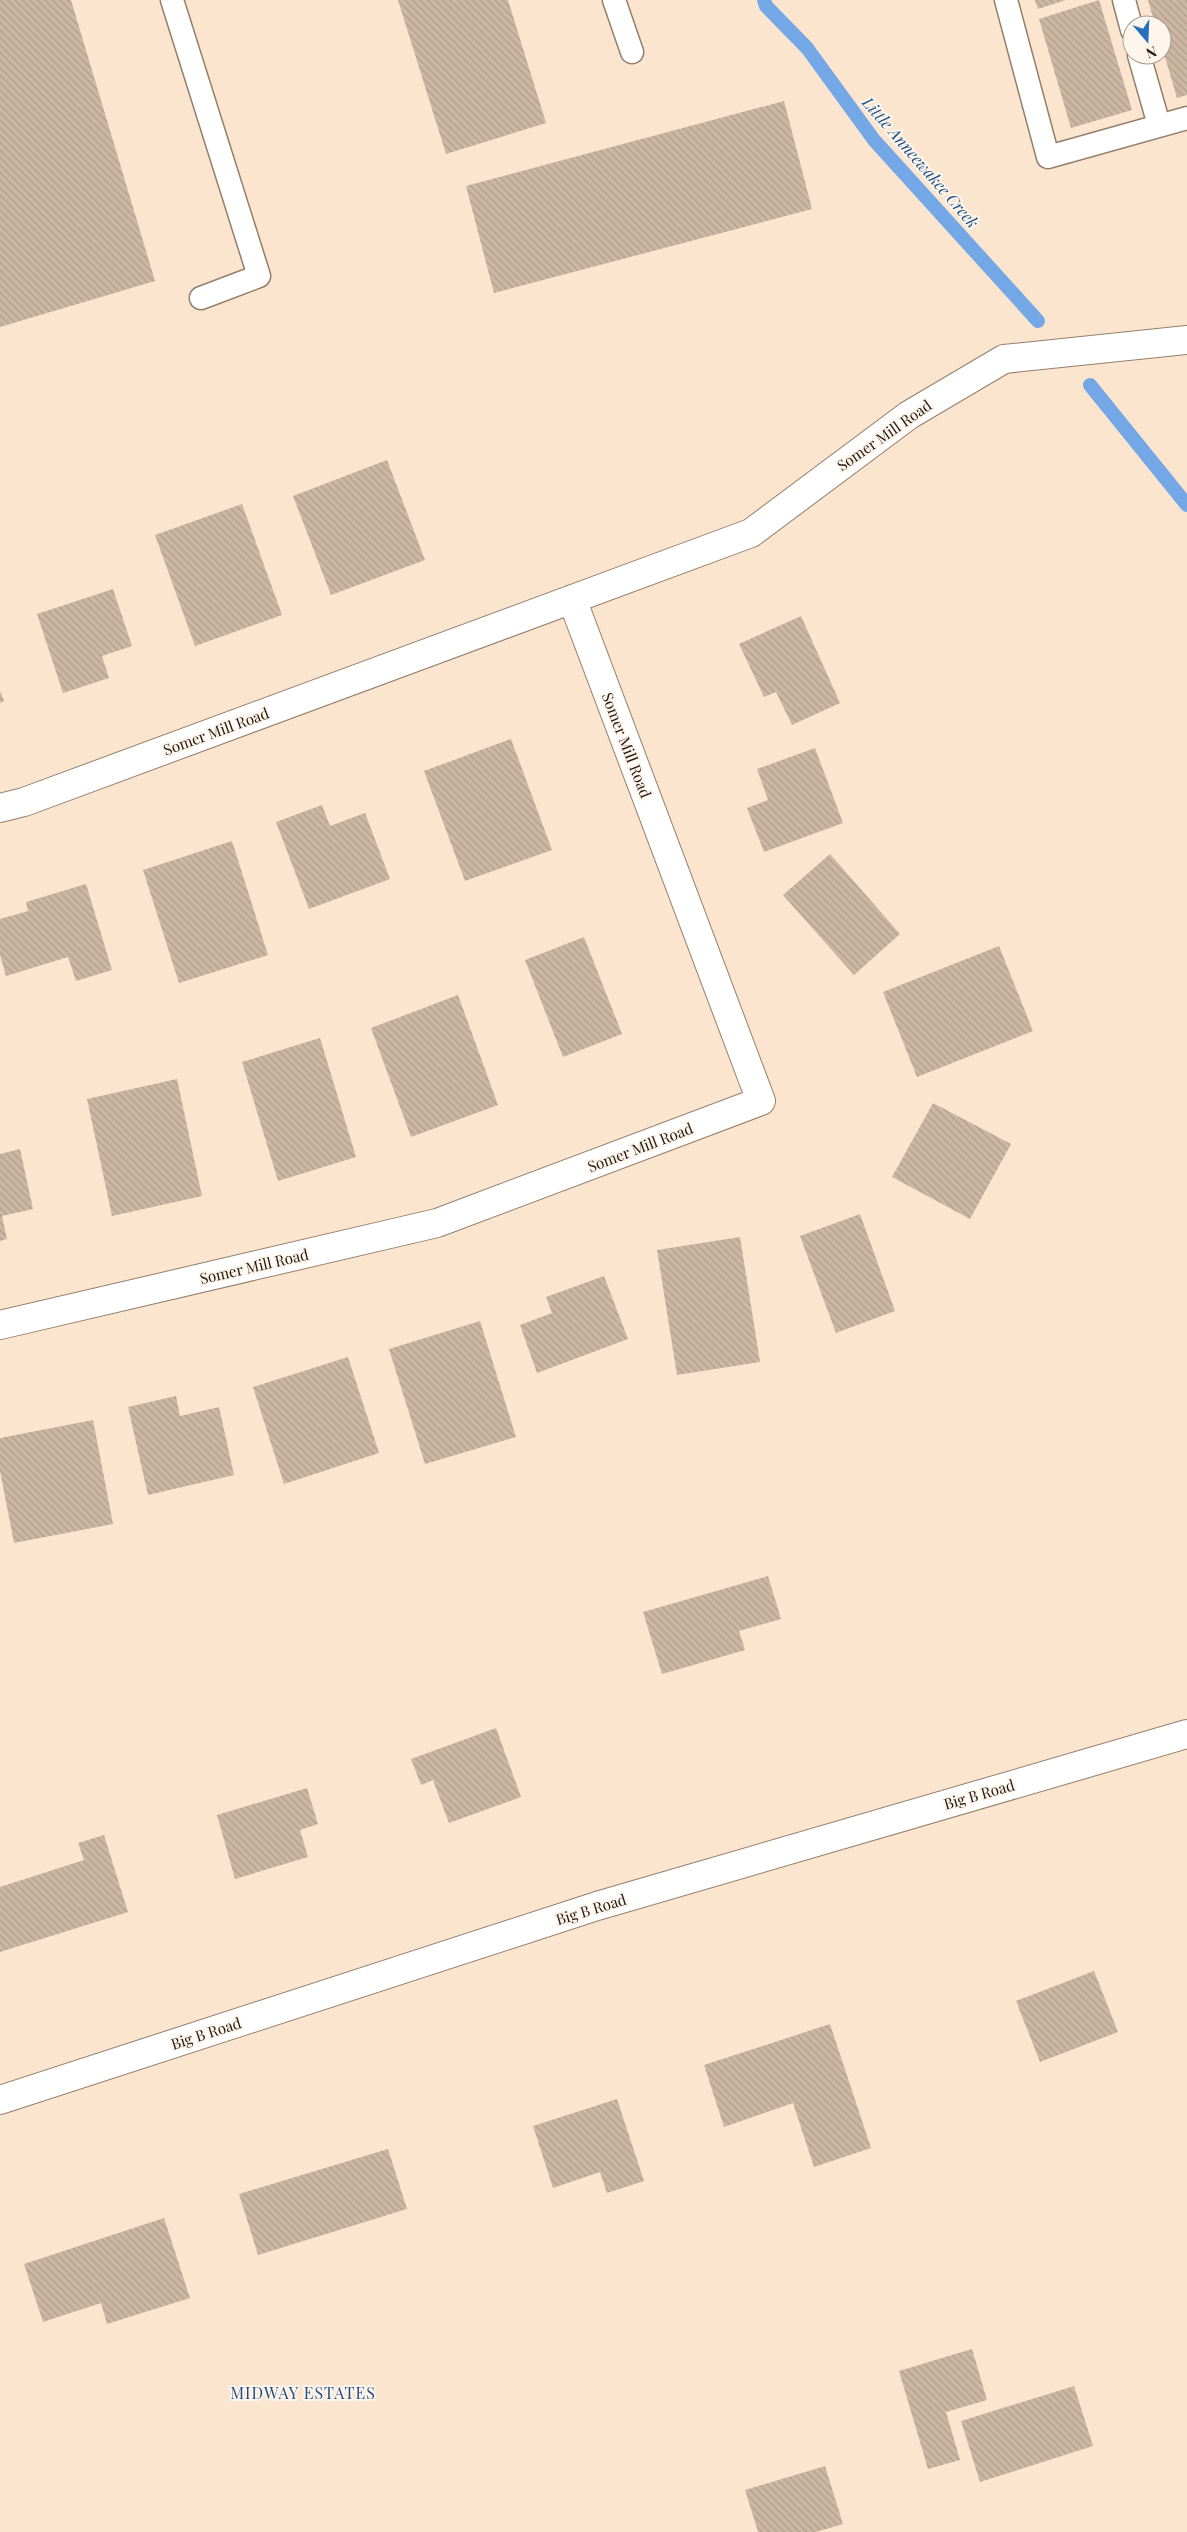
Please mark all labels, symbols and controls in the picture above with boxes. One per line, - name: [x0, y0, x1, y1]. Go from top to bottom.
- north arrow: [1122, 15, 1172, 65]
- text: N: [1144, 42, 1159, 63]
- water label: Little Anneewakee Creek: [858, 91, 984, 232]
- street label: Somer Mill Road: [833, 395, 936, 475]
- street label: Somer Mill Road: [598, 689, 656, 801]
- street label: Somer Mill Road: [160, 702, 272, 759]
- street label: Somer Mill Road: [584, 1118, 696, 1176]
- street label: Somer Mill Road: [198, 1244, 311, 1288]
- street label: Big B Road: [941, 1774, 1017, 1814]
- street label: Big B Road: [553, 1889, 629, 1929]
- street label: Big B Road: [168, 2012, 244, 2054]
- district label: MIDWAY ESTATES: [230, 2382, 376, 2403]

